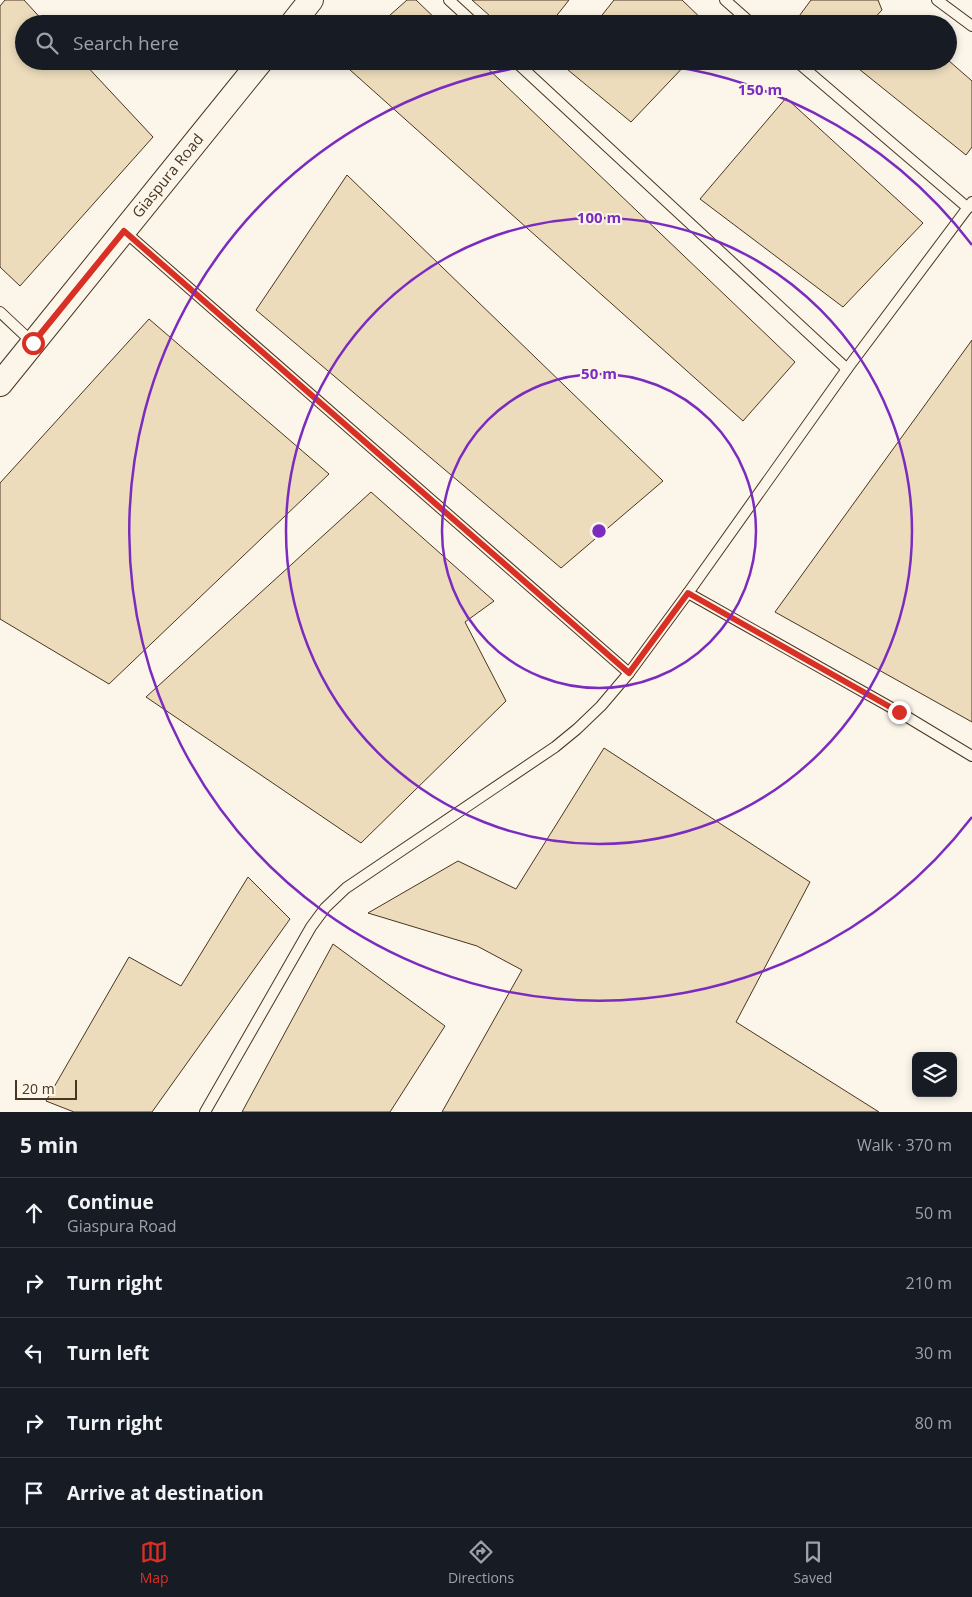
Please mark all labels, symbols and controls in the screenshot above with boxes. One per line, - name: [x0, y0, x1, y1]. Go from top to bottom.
- search box: [15, 15, 957, 70]
- icon: search: [33, 29, 61, 57]
- text: Search here: [73, 30, 179, 56]
- text: 150 m: [738, 79, 782, 99]
- street label: Giaspura Road: [127, 129, 207, 222]
- text: 100 m: [577, 207, 621, 227]
- route start: [22, 332, 45, 355]
- text: 50 m: [581, 363, 617, 383]
- centre of rings: [590, 522, 608, 540]
- route end: [888, 701, 911, 724]
- map controls: [912, 1052, 957, 1097]
- button: layers: [912, 1052, 957, 1097]
- scale bar: [15, 1077, 78, 1100]
- text: 20 m: [22, 1079, 55, 1098]
- text: 5 min: [20, 1131, 78, 1159]
- text: Walk · 370 m: [857, 1134, 952, 1156]
- text: Continue: [67, 1189, 154, 1215]
- icon: ahead: [20, 1199, 48, 1227]
- text: 50 m: [915, 1202, 952, 1224]
- text: Giaspura Road: [67, 1215, 177, 1237]
- icon: right: [20, 1269, 48, 1297]
- text: Turn right: [67, 1270, 162, 1296]
- text: 210 m: [906, 1272, 952, 1294]
- icon: left: [20, 1339, 48, 1367]
- text: Turn left: [67, 1340, 149, 1366]
- text: 30 m: [915, 1342, 952, 1364]
- icon: right: [20, 1409, 48, 1437]
- text: Turn right: [67, 1410, 162, 1436]
- text: 80 m: [915, 1412, 952, 1434]
- icon: arrive: [20, 1479, 48, 1507]
- text: Arrive at destination: [67, 1480, 264, 1506]
- tab: Map: [140, 1538, 169, 1587]
- tab: Directions: [448, 1538, 514, 1587]
- tab: Saved: [793, 1538, 832, 1587]

